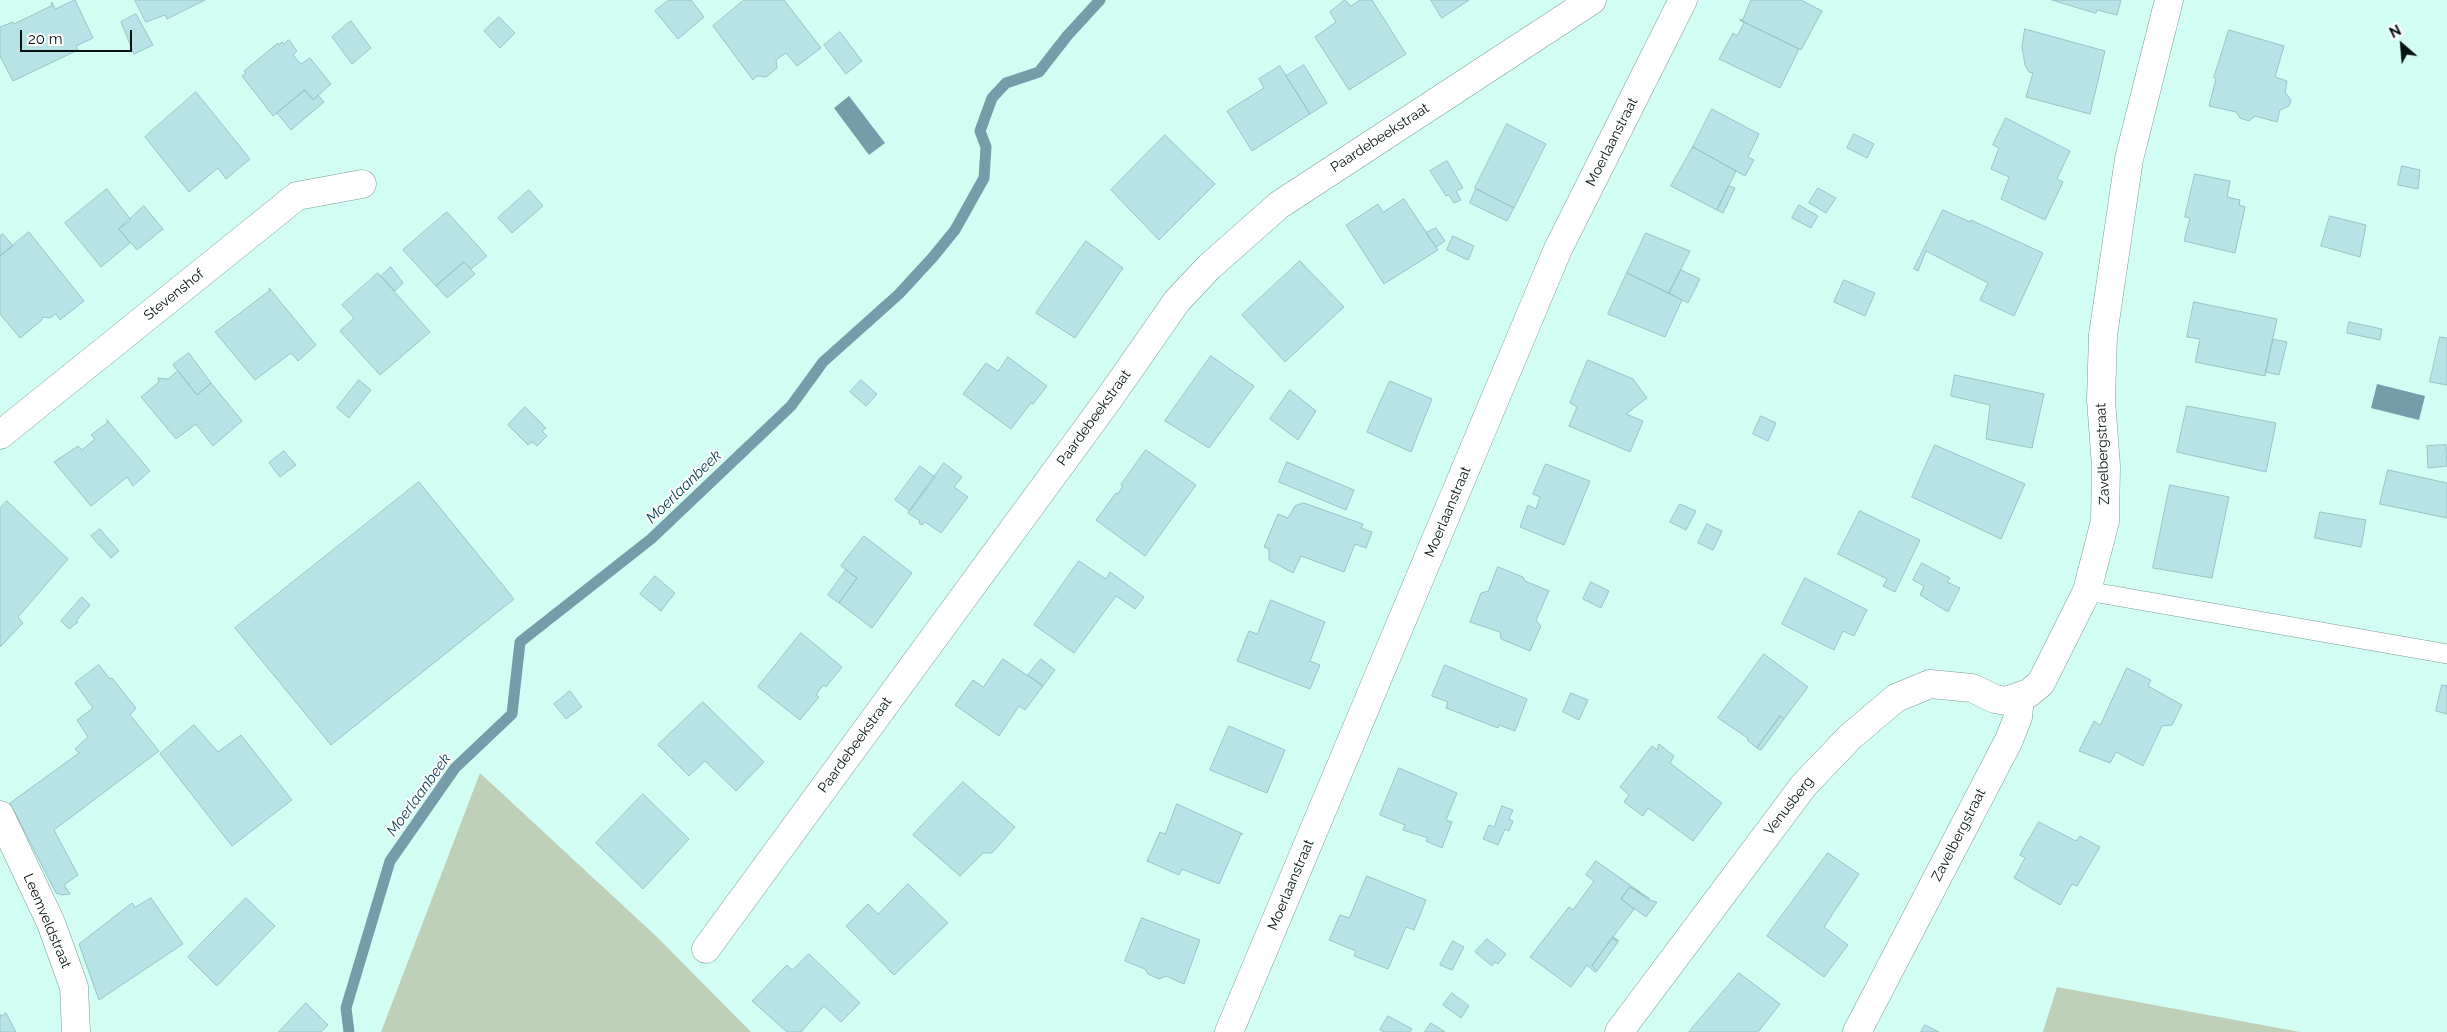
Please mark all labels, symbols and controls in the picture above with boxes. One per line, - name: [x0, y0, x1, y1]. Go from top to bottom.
- scale bar: [22, 20, 135, 52]
- north arrow: [2377, 20, 2427, 70]
- text: N: [2387, 22, 2404, 41]
- text: 20 m: [28, 30, 63, 48]
- street label: Moerlaanstraat: [1582, 95, 1642, 189]
- street label: Paardebeekstraat: [1328, 100, 1432, 176]
- street label: Stevenshof: [141, 266, 207, 324]
- street label: Paardebeekstraat: [1054, 367, 1134, 469]
- street label: Zavelbergstraat: [2093, 403, 2113, 505]
- water label: Moerlaanbeek: [643, 447, 725, 527]
- street label: Moerlaanstraat: [1421, 464, 1475, 560]
- street label: Paardebeekstraat: [815, 694, 895, 796]
- water label: Moerlaanbeek: [383, 750, 455, 840]
- street label: Venusberg: [1761, 773, 1817, 839]
- street label: Zavelbergstraat: [1928, 786, 1990, 884]
- street label: Moerlaanstraat: [1264, 837, 1318, 933]
- street label: Leemveldstraat: [19, 871, 75, 971]

